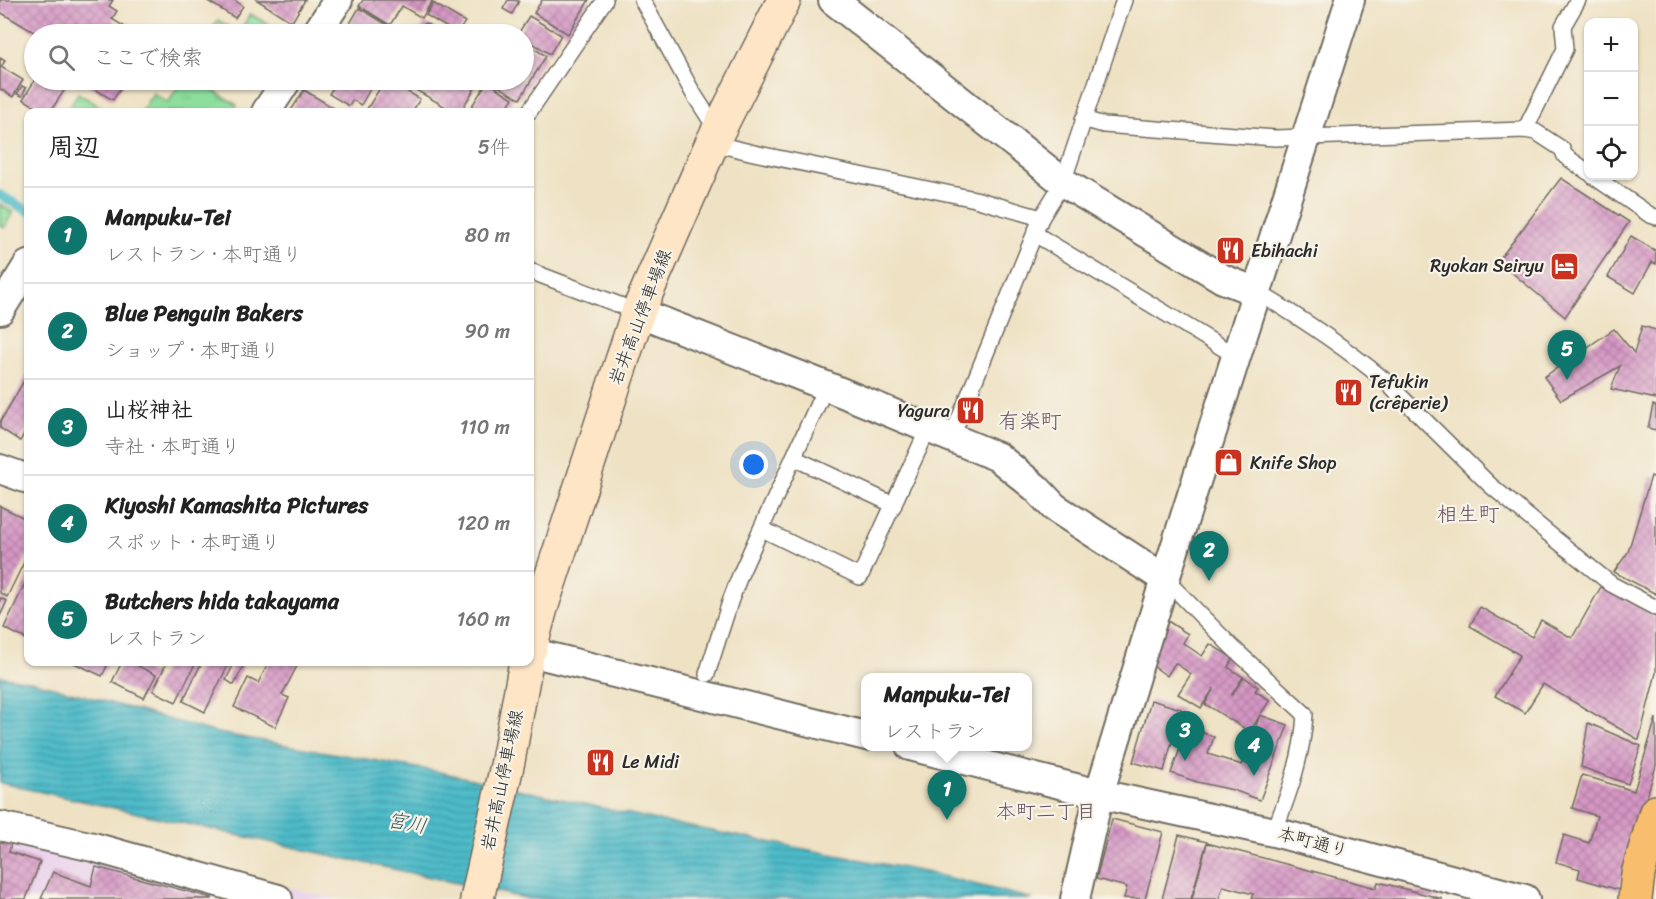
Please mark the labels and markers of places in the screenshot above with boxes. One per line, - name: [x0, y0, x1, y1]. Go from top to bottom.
- restaurant icon: Ebihachi: [1214, 235, 1246, 267]
- place label: Ebihachi: [1251, 235, 1319, 267]
- place label: Ryokan Seiryu: [1430, 250, 1544, 282]
- hotel icon: Ryokan Seiryu: [1549, 250, 1581, 282]
- pin: 5: [1548, 330, 1586, 380]
- place label: Tefukin (crêperie): [1369, 366, 1449, 419]
- restaurant icon: Tefukin (crêperie): [1332, 376, 1364, 408]
- place label: Yagura: [898, 395, 950, 427]
- restaurant icon: Yagura: [955, 395, 987, 427]
- shop icon: Knife Shop: [1213, 447, 1245, 479]
- place label: Knife Shop: [1250, 447, 1337, 479]
- pin: 2: [1190, 532, 1228, 581]
- pin: 3: [1166, 712, 1204, 761]
- pin: 4: [1234, 726, 1274, 776]
- restaurant icon: Le Midi: [585, 746, 617, 778]
- place label: Le Midi: [622, 746, 680, 778]
- pin: 1: [928, 770, 966, 820]

